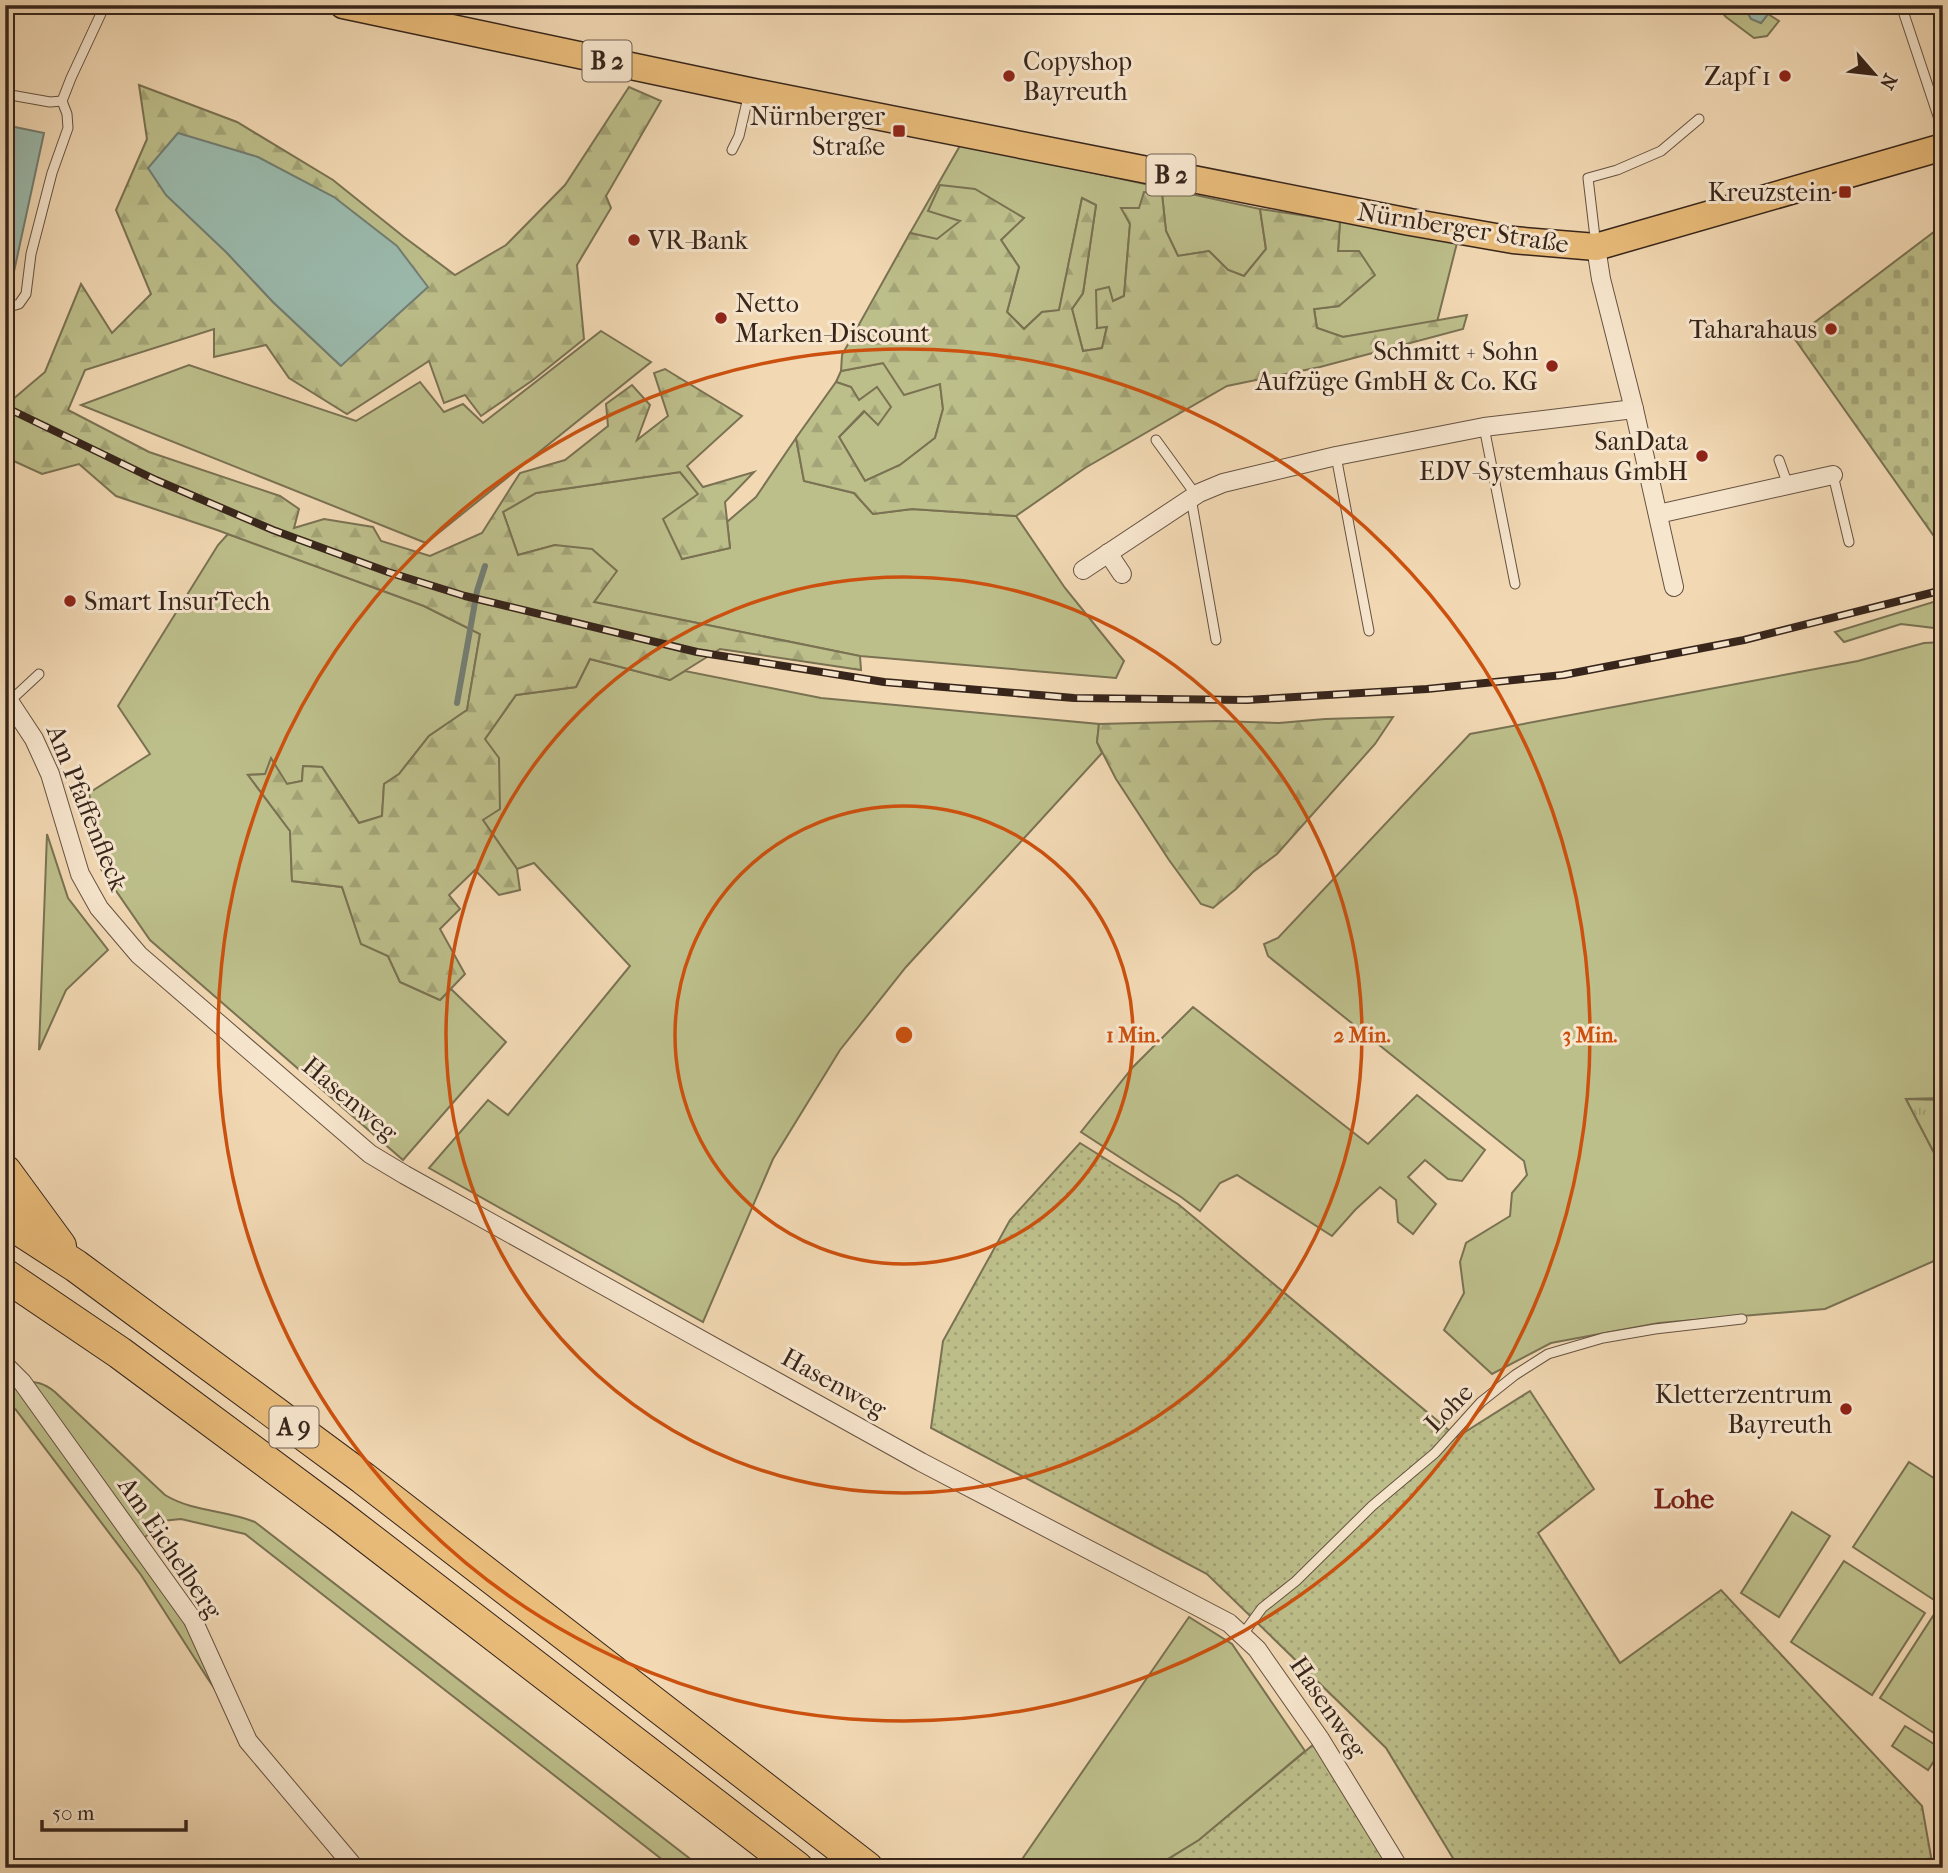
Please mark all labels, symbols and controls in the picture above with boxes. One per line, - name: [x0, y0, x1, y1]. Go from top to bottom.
- north arrow: [1840, 38, 1910, 108]
- road number: B 2: [582, 40, 632, 82]
- place label: Copyshop Bayreuth: [1023, 46, 1132, 107]
- place label: Zapf 1: [1704, 61, 1771, 92]
- marker: Copyshop Bayreuth: [1001, 68, 1017, 84]
- marker: Zapf 1: [1777, 68, 1793, 84]
- text: N: [1875, 70, 1901, 94]
- place label: Nürnberger Straße: [750, 101, 885, 162]
- marker: Nürnberger Straße: [891, 123, 907, 139]
- road number: B 2: [1146, 154, 1196, 196]
- place label: Kreuzstein: [1708, 177, 1831, 208]
- marker: Kreuzstein: [1837, 184, 1853, 200]
- street label: Nürnberger Straße: [1355, 196, 1571, 260]
- place label: VR-Bank: [647, 225, 749, 256]
- marker: VR-Bank: [626, 232, 642, 248]
- place label: Netto Marken-Discount: [735, 288, 930, 349]
- marker: Netto Marken-Discount: [713, 310, 729, 326]
- place label: Taharahaus: [1689, 314, 1817, 345]
- marker: Taharahaus: [1823, 321, 1839, 337]
- place label: Schmitt + Sohn Aufzüge GmbH & Co. KG: [1255, 336, 1538, 397]
- marker: Schmitt + Sohn Aufzüge GmbH & Co. KG: [1544, 358, 1560, 374]
- place label: SanData EDV-Systemhaus GmbH: [1419, 426, 1689, 487]
- marker: SanData EDV-Systemhaus GmbH: [1694, 448, 1710, 464]
- place label: Smart InsurTech: [84, 586, 271, 617]
- marker: Smart InsurTech: [62, 593, 78, 609]
- street label: Am Pfaffenfleck: [39, 720, 135, 896]
- centre of rings: [892, 1023, 916, 1047]
- text: 1 Min.: [1106, 1023, 1160, 1047]
- text: 2 Min.: [1334, 1023, 1390, 1047]
- text: 3 Min.: [1563, 1023, 1617, 1047]
- street label: Hasenweg: [296, 1050, 405, 1149]
- street label: Hasenweg: [776, 1342, 893, 1425]
- street label: Lohe: [1418, 1377, 1480, 1439]
- place label: Kletterzentrum Bayreuth: [1655, 1379, 1832, 1440]
- marker: Kletterzentrum Bayreuth: [1838, 1401, 1854, 1417]
- road number: A 9: [270, 1406, 318, 1448]
- street label: Am Eichelberg: [111, 1470, 229, 1626]
- district label: Lohe: [1654, 1482, 1714, 1515]
- street label: Hasenweg: [1283, 1651, 1374, 1764]
- scale bar: [42, 1789, 186, 1833]
- text: 50 m: [52, 1801, 95, 1825]

